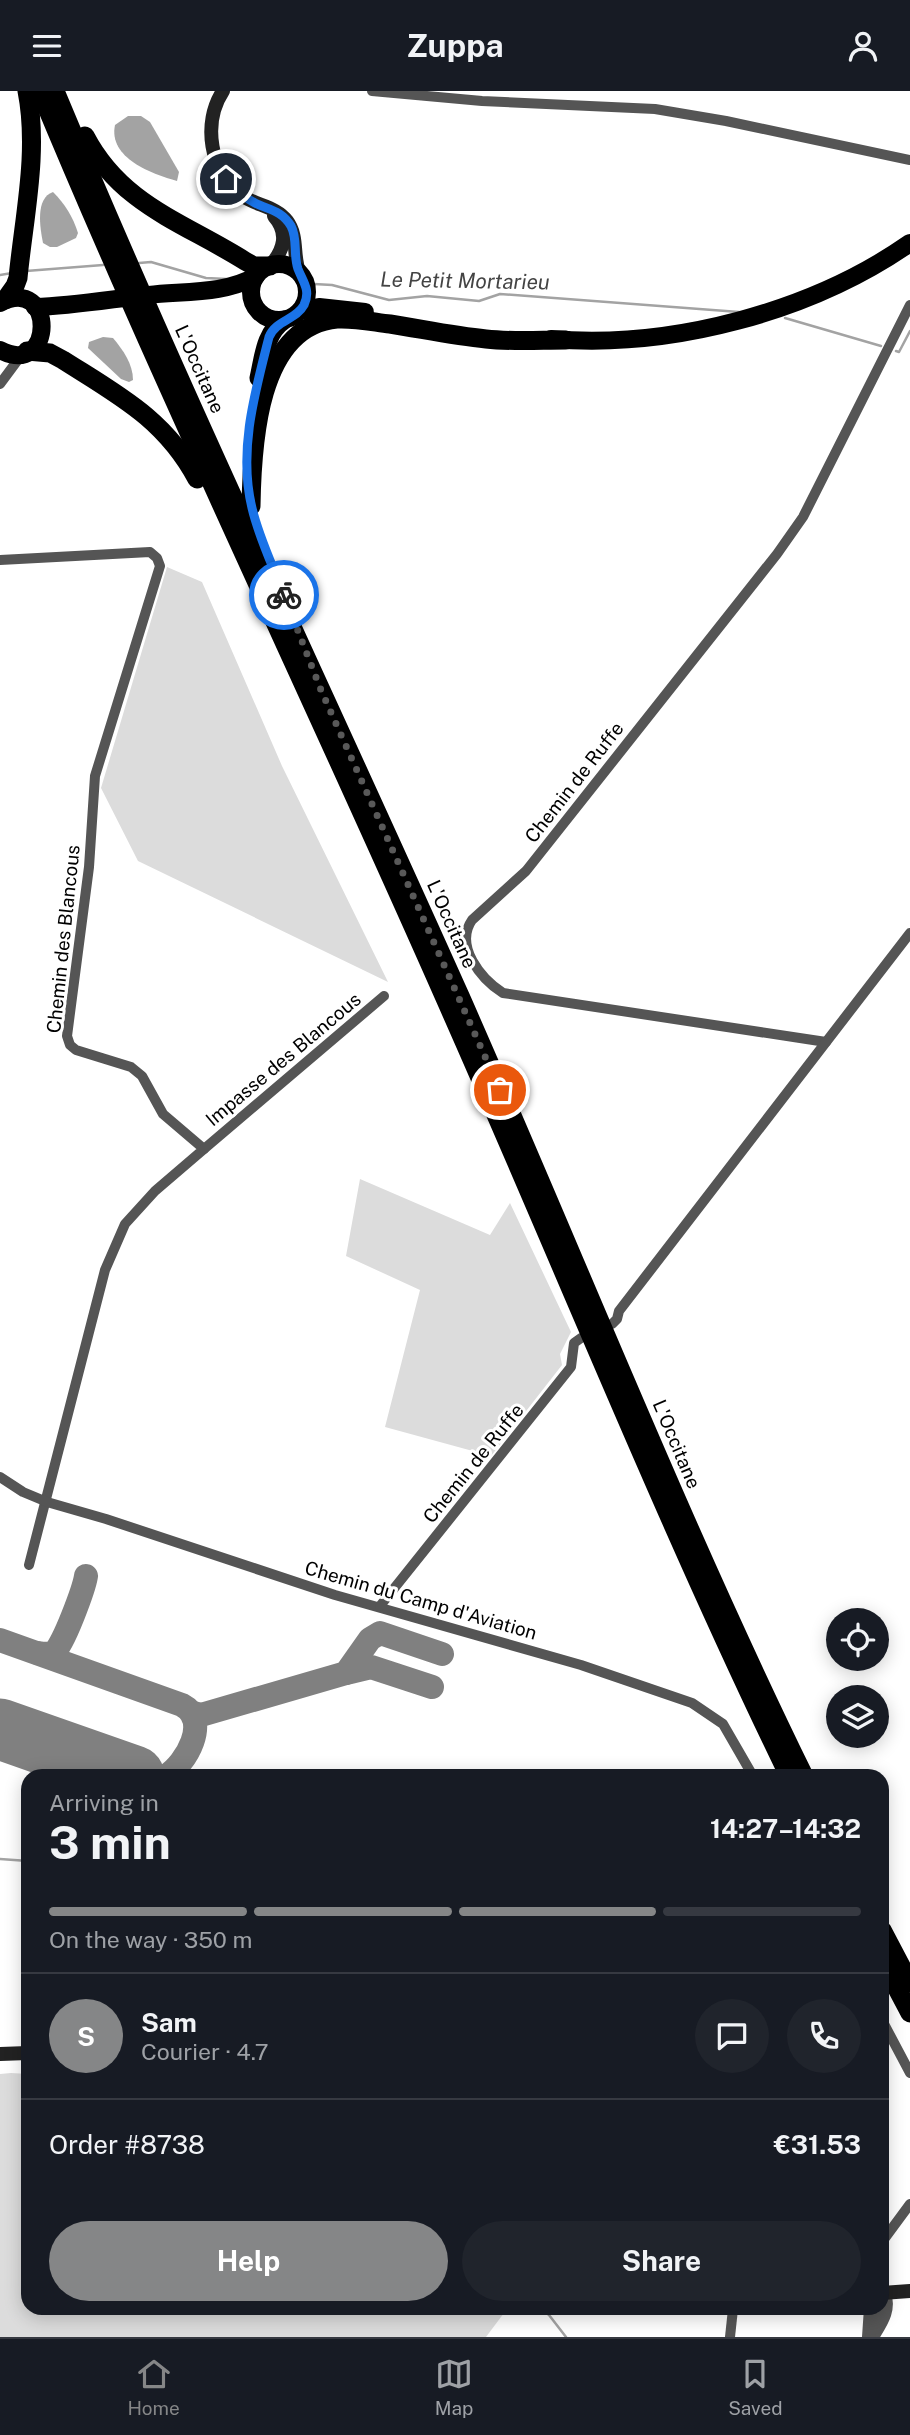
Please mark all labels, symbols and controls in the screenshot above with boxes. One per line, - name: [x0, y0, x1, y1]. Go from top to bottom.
- icon: menu: [28, 27, 66, 65]
- text: Zuppa: [406, 27, 504, 64]
- icon: person: [844, 27, 882, 65]
- pin: [196, 149, 256, 209]
- icon: home: [207, 160, 245, 198]
- water label: Le Petit Mortarieu: [380, 267, 550, 294]
- street label: L'Occitane: [171, 321, 229, 417]
- courier: [249, 560, 319, 630]
- icon: bike: [265, 576, 303, 614]
- street label: Chemin de Ruffe: [520, 717, 628, 847]
- street label: Chemin des Blancous: [42, 844, 84, 1034]
- street label: L'Occitane: [423, 876, 481, 972]
- street label: Impasse des Blancous: [201, 988, 365, 1130]
- pin: [470, 1060, 530, 1120]
- icon: bag: [481, 1071, 519, 1109]
- street label: L'Occitane: [648, 1396, 706, 1492]
- street label: Chemin de Ruffe: [418, 1399, 528, 1527]
- street label: Chemin du Camp d'Aviation: [302, 1556, 540, 1644]
- map controls: [826, 1608, 889, 1748]
- button: locate: [826, 1608, 889, 1671]
- button: layers: [826, 1685, 889, 1748]
- text: Arriving in: [49, 1789, 159, 1816]
- text: 14:27–14:32: [710, 1813, 861, 1844]
- text: 3 min: [49, 1815, 171, 1869]
- text: On the way · 350 m: [49, 1926, 252, 1953]
- button: chat: [695, 1999, 769, 2073]
- button: phone: [787, 1999, 861, 2073]
- text: Sam: [141, 2007, 197, 2038]
- text: S: [77, 2021, 95, 2052]
- text: Courier · 4.7: [141, 2038, 269, 2065]
- text: Order #8738: [49, 2129, 205, 2160]
- text: €31.53: [774, 2129, 861, 2160]
- button: Help: [49, 2221, 448, 2301]
- button: Share: [462, 2221, 861, 2301]
- tab: Home: [127, 2355, 180, 2419]
- tab: Map: [435, 2355, 473, 2419]
- tab: Saved: [728, 2355, 783, 2419]

